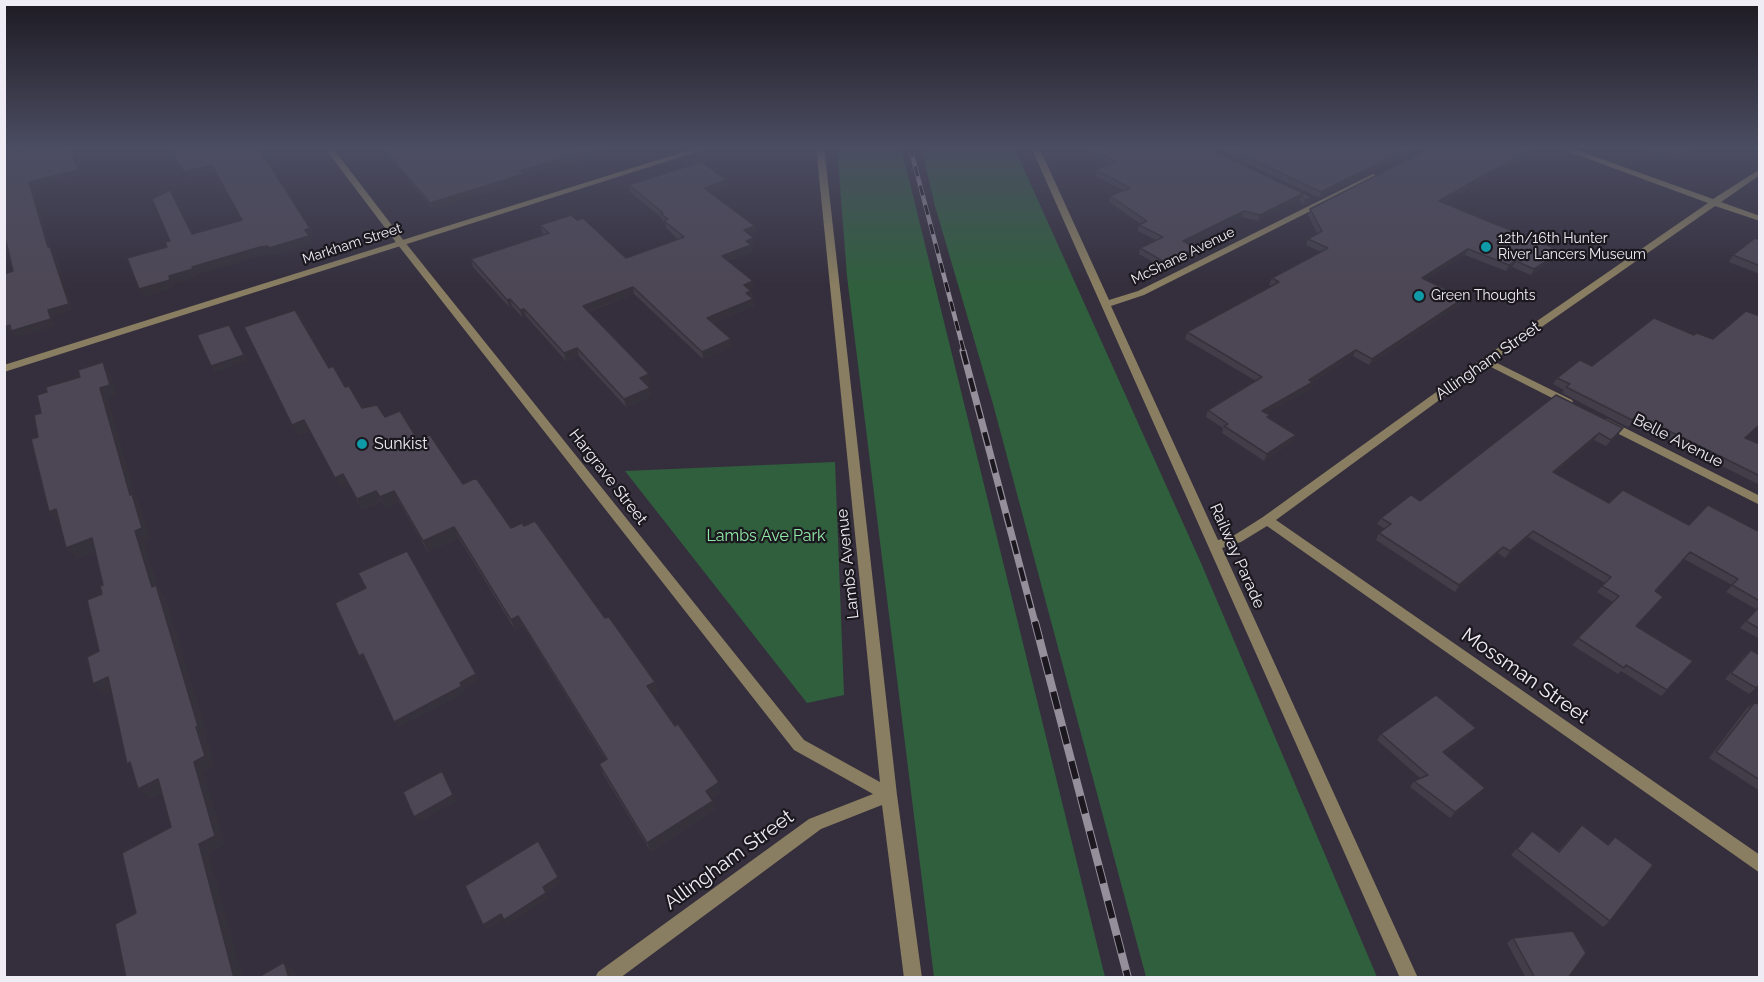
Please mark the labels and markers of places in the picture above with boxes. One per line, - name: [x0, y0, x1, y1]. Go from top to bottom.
- place label: 12th/16th Hunter River Lancers Museum: [1498, 231, 1646, 264]
- marker: 12th/16th Hunter River Lancers Museum: [1479, 240, 1493, 254]
- place label: Green Thoughts: [1431, 288, 1535, 304]
- marker: Green Thoughts: [1412, 289, 1426, 303]
- place label: Sunkist: [374, 434, 428, 454]
- marker: Sunkist: [355, 437, 369, 451]

